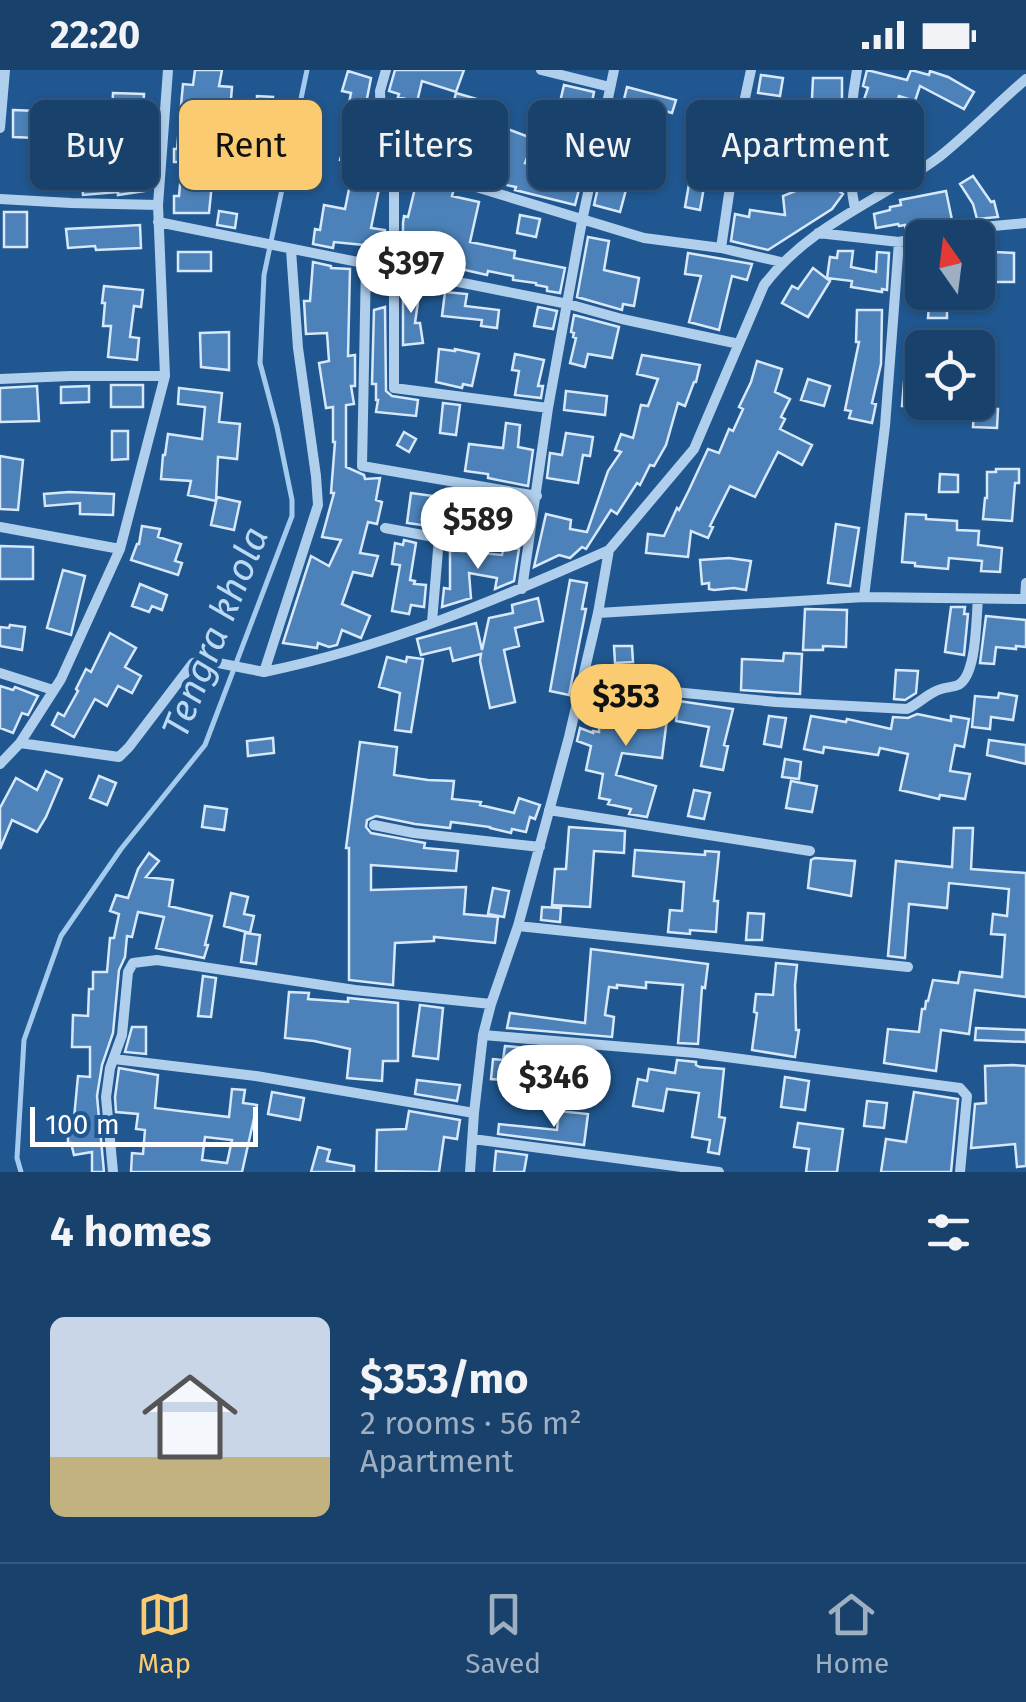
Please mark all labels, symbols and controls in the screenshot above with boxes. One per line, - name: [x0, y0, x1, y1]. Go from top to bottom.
- text: 22:20: [50, 12, 140, 58]
- chip: Buy: [30, 100, 159, 190]
- chip: Rent: [179, 100, 322, 190]
- chip: Filters: [342, 100, 508, 190]
- chip: New: [528, 100, 666, 190]
- chip: Apartment: [686, 100, 924, 190]
- north arrow: [905, 220, 995, 310]
- map controls: [905, 220, 995, 420]
- pin: $397: [352, 231, 470, 316]
- text: $397: [378, 244, 444, 282]
- button: locate: [905, 330, 995, 420]
- pin: $589: [419, 487, 537, 572]
- text: $589: [443, 500, 513, 538]
- water label: Tengra khola: [152, 520, 278, 744]
- pin: $353: [567, 664, 685, 749]
- text: $353: [592, 677, 660, 715]
- pin: $346: [495, 1045, 613, 1130]
- text: $346: [519, 1058, 589, 1096]
- scale bar: [30, 1102, 258, 1146]
- text: 100 m: [45, 1108, 120, 1141]
- icon: filters: [921, 1205, 976, 1260]
- text: 4 homes: [50, 1207, 211, 1257]
- text: $353/mo: [360, 1354, 529, 1404]
- icon: home: [130, 1357, 250, 1477]
- text: 2 rooms · 56 m²: [360, 1404, 582, 1442]
- text: Apartment: [360, 1442, 514, 1480]
- tab: Map: [137, 1587, 192, 1680]
- tab: Saved: [465, 1587, 541, 1680]
- tab: Home: [815, 1587, 889, 1680]

